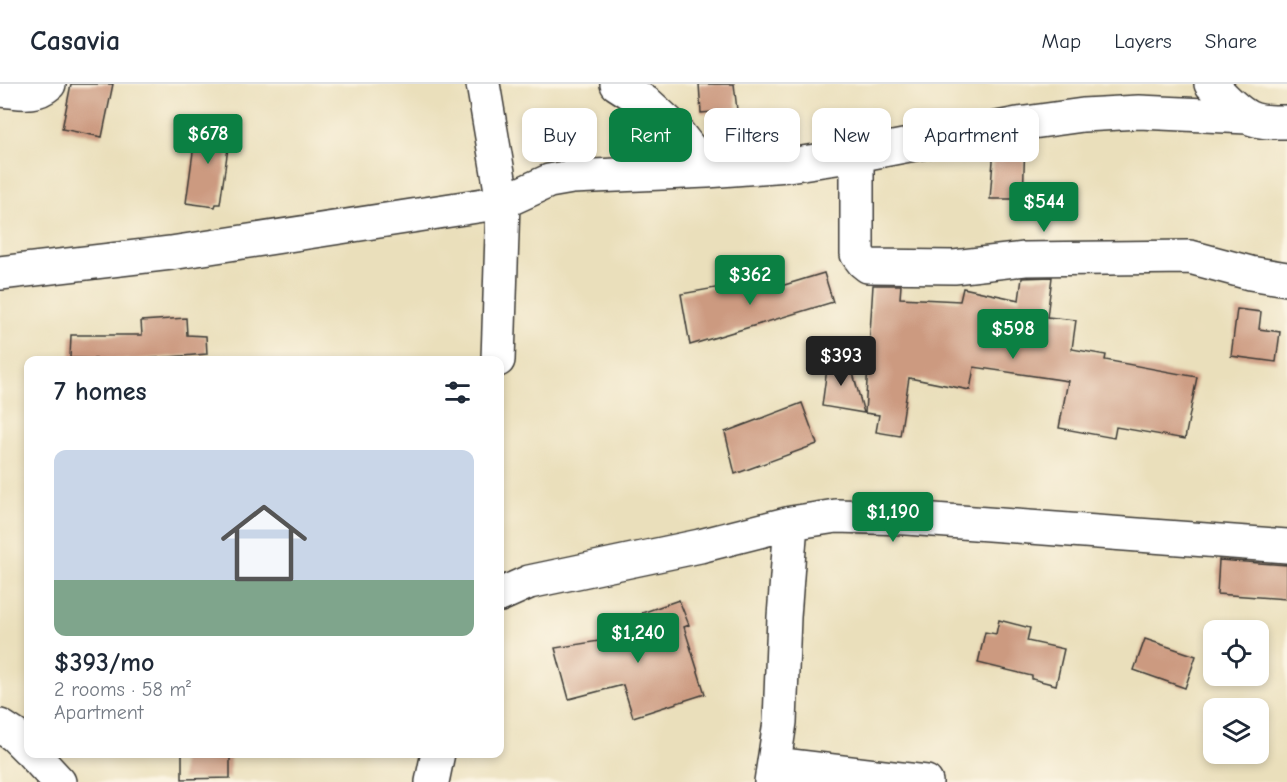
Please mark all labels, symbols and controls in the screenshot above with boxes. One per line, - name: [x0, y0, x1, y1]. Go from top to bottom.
- text: Casavia: [30, 25, 120, 57]
- text: Map: [1042, 29, 1081, 53]
- text: Layers: [1114, 29, 1172, 53]
- text: Share: [1205, 29, 1257, 53]
- chip: Buy: [522, 108, 597, 162]
- chip: Rent: [609, 108, 692, 162]
- chip: Filters: [704, 108, 800, 162]
- chip: New: [812, 108, 891, 162]
- chip: Apartment: [903, 108, 1039, 162]
- pin: $678: [172, 114, 244, 165]
- text: $678: [187, 122, 229, 145]
- pin: $544: [1008, 182, 1080, 233]
- text: $544: [1023, 190, 1065, 213]
- pin: $362: [714, 255, 786, 306]
- text: $362: [729, 263, 771, 286]
- pin: $598: [977, 309, 1049, 360]
- text: $598: [991, 317, 1035, 340]
- pin: $393: [805, 336, 877, 387]
- text: $393: [820, 344, 862, 367]
- icon: filters: [441, 376, 474, 409]
- text: 7 homes: [54, 377, 147, 407]
- icon: home: [210, 489, 318, 597]
- pin: $1,190: [844, 492, 942, 543]
- text: $1,190: [866, 500, 920, 523]
- pin: $1,240: [589, 613, 687, 664]
- map controls: [1203, 620, 1269, 764]
- button: locate: [1203, 620, 1269, 686]
- text: $1,240: [611, 621, 665, 644]
- text: $393/mo: [54, 648, 154, 678]
- text: 2 rooms · 58 m²: [54, 678, 191, 701]
- button: layers: [1203, 698, 1269, 764]
- text: Apartment: [54, 701, 144, 724]

